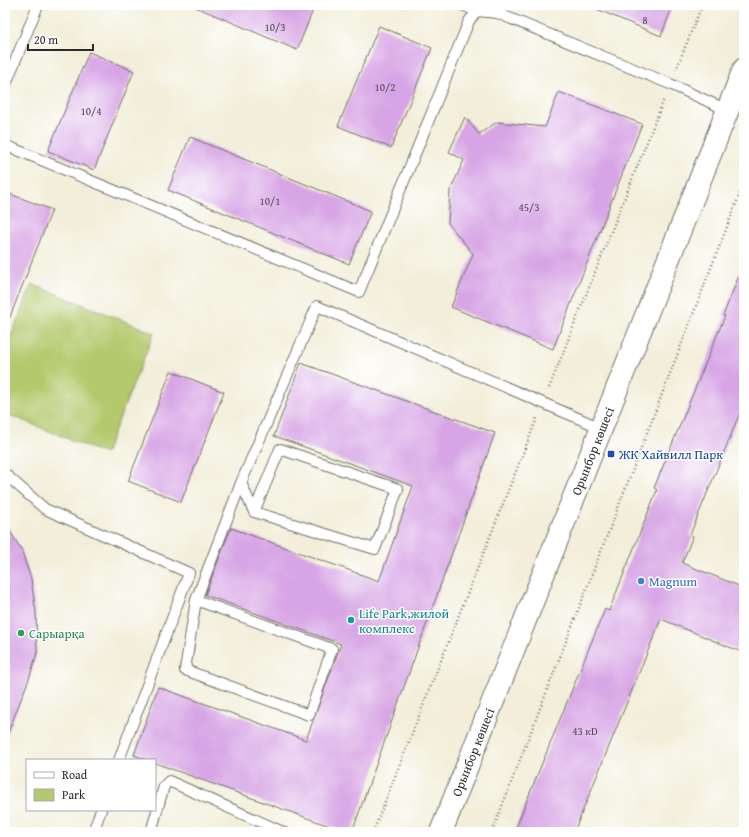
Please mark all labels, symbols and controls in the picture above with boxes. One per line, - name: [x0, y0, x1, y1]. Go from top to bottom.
- house number: 8: [642, 12, 648, 28]
- house number: 10/3: [264, 19, 286, 35]
- scale bar: [28, 26, 93, 52]
- text: 20 m: [34, 31, 58, 48]
- house number: 10/2: [374, 79, 396, 95]
- house number: 10/4: [80, 103, 102, 119]
- house number: 10/1: [259, 193, 281, 209]
- house number: 45/3: [518, 199, 540, 215]
- street label: Орынбор көшесі: [566, 404, 619, 498]
- place label: ЖК Хайвилл Парк: [618, 445, 723, 464]
- marker: ЖК Хайвилл Парк: [606, 449, 616, 459]
- place label: Magnum: [649, 572, 698, 591]
- marker: Magnum: [636, 576, 646, 586]
- place label: Life Park,жилой комплекс: [359, 604, 449, 638]
- marker: Life Park,жилой комплекс: [346, 615, 356, 625]
- place label: Сарыарқа: [29, 624, 85, 643]
- marker: Сарыарқа: [16, 628, 26, 638]
- street label: Орынбор көшесі: [447, 705, 499, 799]
- house number: 43 кD: [572, 723, 598, 739]
- legend: [26, 759, 156, 811]
- text: Road: [62, 766, 88, 783]
- text: Park: [62, 786, 86, 803]

